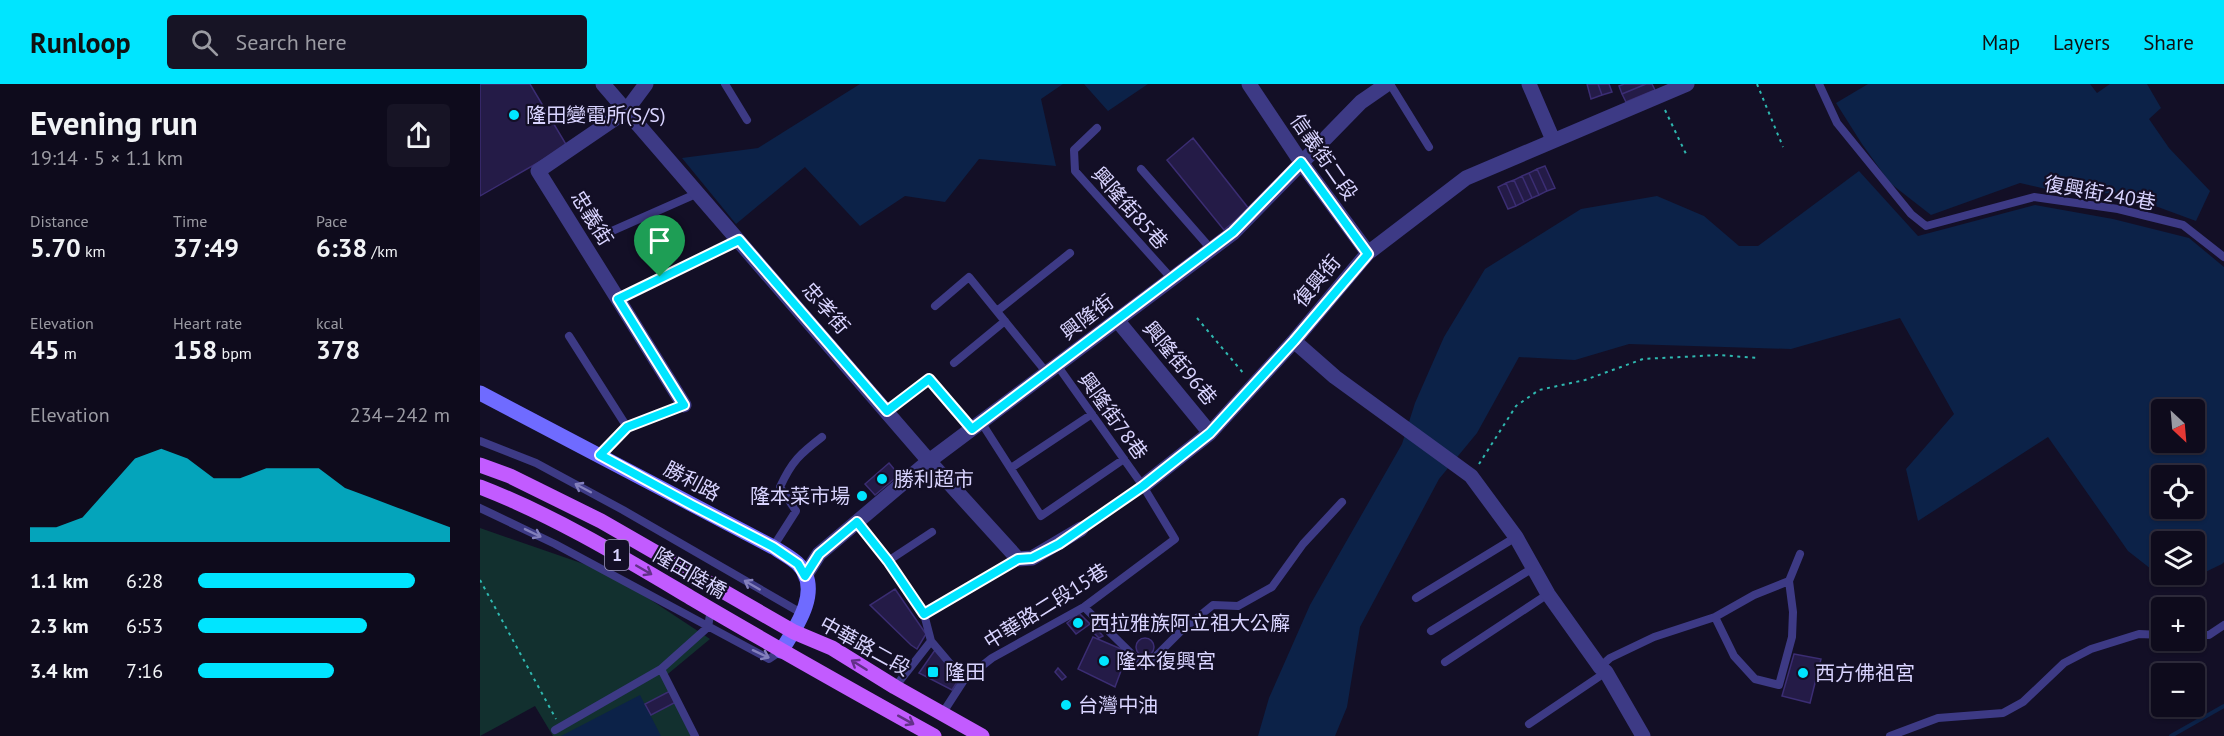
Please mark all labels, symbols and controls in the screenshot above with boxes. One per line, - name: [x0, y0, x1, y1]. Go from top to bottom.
- search box: [167, 15, 587, 69]
- text: Runloop: [30, 24, 131, 61]
- icon: search: [188, 26, 221, 59]
- text: Search here: [236, 28, 347, 56]
- text: Map: [1982, 29, 2020, 56]
- text: Layers: [2053, 29, 2110, 56]
- text: Share: [2143, 29, 2194, 56]
- text: Evening run: [30, 101, 198, 144]
- place label: 隆田變電所(S/S): [526, 102, 666, 128]
- button: share: [387, 104, 450, 167]
- marker: 隆田變電所(S/S): [507, 108, 521, 122]
- street label: 信義街二段: [1285, 109, 1363, 205]
- text: 19:14 · 5 × 1.1 km: [30, 145, 183, 171]
- street label: 興隆街85巷: [1086, 161, 1174, 255]
- street label: 復興街240巷: [2042, 170, 2158, 216]
- street label: 忠義街: [565, 186, 619, 250]
- text: Distance: [30, 211, 89, 231]
- text: Time: [173, 211, 207, 231]
- text: Pace: [316, 211, 347, 231]
- pin: [634, 215, 685, 277]
- icon: arrive: [643, 224, 676, 257]
- text: 5.70: [30, 231, 81, 264]
- text: 37:49: [173, 231, 239, 264]
- text: 6:38: [316, 231, 367, 264]
- text: km: [81, 241, 106, 261]
- text: /km: [367, 241, 398, 261]
- street label: 復興街: [1288, 250, 1346, 312]
- street label: 忠孝街: [797, 277, 855, 339]
- street label: 興隆街: [1055, 289, 1119, 345]
- text: Elevation: [30, 313, 94, 333]
- text: Heart rate: [173, 313, 242, 333]
- text: kcal: [316, 313, 343, 333]
- street label: 興隆街96巷: [1137, 316, 1223, 410]
- text: 45: [30, 333, 59, 366]
- text: 158: [173, 333, 217, 366]
- text: 378: [316, 333, 360, 366]
- text: m: [59, 343, 77, 363]
- text: bpm: [217, 343, 252, 363]
- street label: 興隆街78巷: [1073, 367, 1153, 465]
- north arrow: [2151, 399, 2205, 453]
- map controls: [2151, 399, 2205, 717]
- text: Elevation: [30, 402, 110, 428]
- text: 234–242 m: [350, 402, 450, 428]
- street label: 勝利路: [659, 455, 725, 507]
- button: locate: [2151, 465, 2205, 519]
- place label: 勝利超市: [894, 466, 974, 492]
- marker: 勝利超市: [875, 472, 889, 486]
- one-way arrow: [574, 482, 592, 493]
- place label: 隆本菜市場: [750, 483, 850, 509]
- marker: 隆本菜市場: [855, 489, 869, 503]
- one-way arrow: [523, 528, 541, 540]
- button: layers: [2151, 531, 2205, 585]
- road number: 1: [605, 540, 629, 570]
- street label: 隆田陸橋: [649, 542, 731, 604]
- street label: 中華路二段15巷: [979, 557, 1113, 655]
- one-way arrow: [635, 565, 652, 577]
- text: 1.1 km: [30, 568, 89, 594]
- text: 6:28: [126, 568, 163, 594]
- one-way arrow: [744, 579, 761, 591]
- button: +: [2151, 597, 2205, 651]
- street label: 中華路二段: [815, 610, 915, 682]
- place label: 西拉雅族阿立祖大公廨: [1090, 610, 1290, 636]
- text: 2.3 km: [30, 613, 89, 639]
- text: 6:53: [126, 613, 163, 639]
- marker: 西拉雅族阿立祖大公廨: [1071, 616, 1085, 630]
- one-way arrow: [751, 648, 769, 660]
- place label: 隆本復興宮: [1116, 648, 1216, 674]
- marker: 隆本復興宮: [1097, 654, 1111, 668]
- text: 3.4 km: [30, 658, 89, 684]
- text: 7:16: [126, 658, 163, 684]
- one-way arrow: [851, 658, 868, 670]
- place label: 隆田: [945, 659, 985, 685]
- place label: 西方佛祖宮: [1815, 660, 1915, 686]
- button: −: [2151, 663, 2205, 717]
- marker: 隆田: [926, 665, 940, 679]
- marker: 西方佛祖宮: [1796, 666, 1810, 680]
- place label: 台灣中油: [1078, 692, 1158, 718]
- marker: 台灣中油: [1059, 698, 1073, 712]
- one-way arrow: [897, 714, 914, 726]

